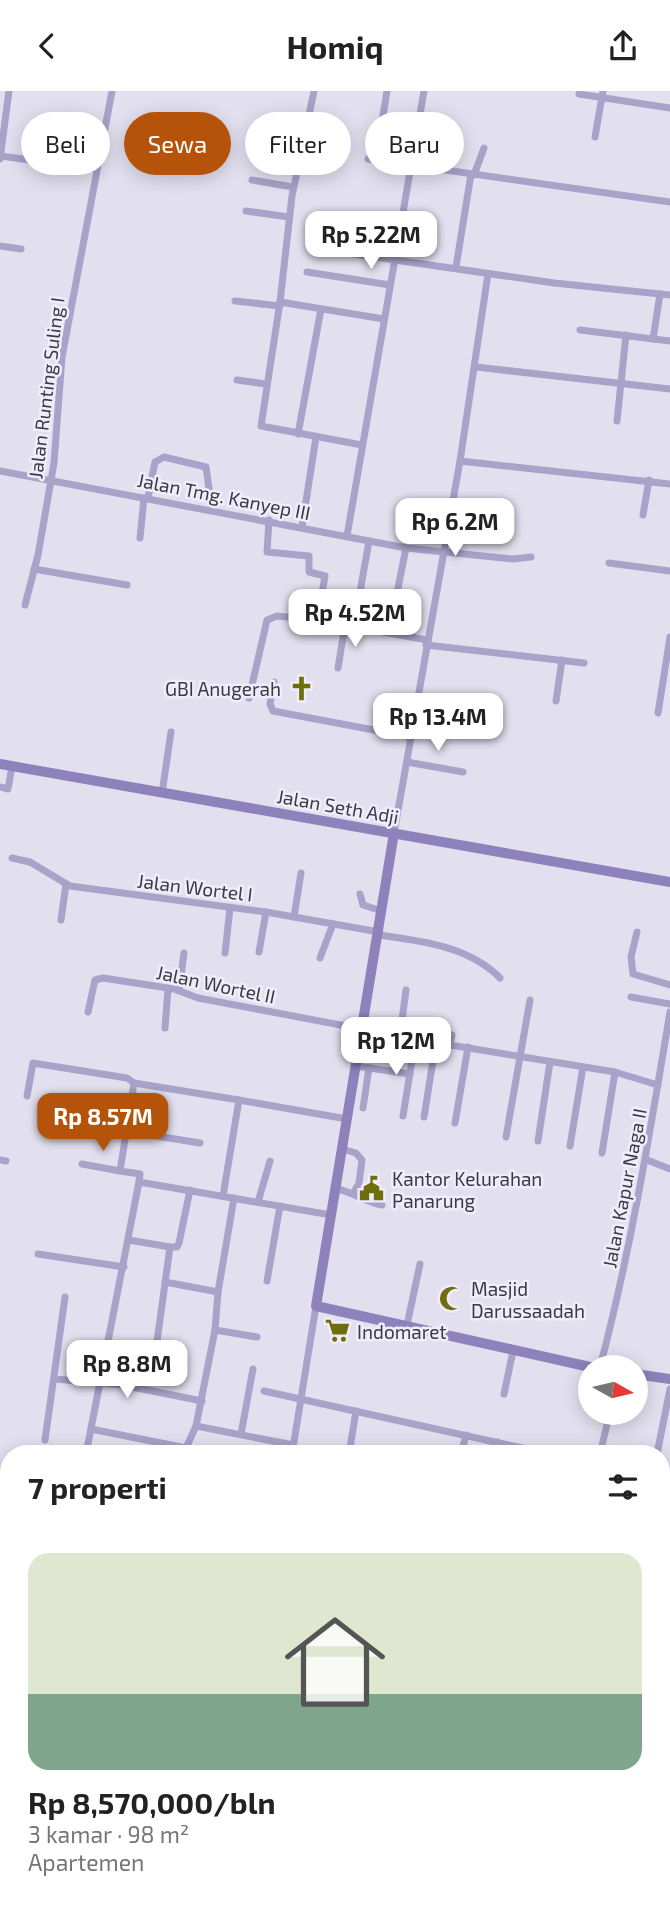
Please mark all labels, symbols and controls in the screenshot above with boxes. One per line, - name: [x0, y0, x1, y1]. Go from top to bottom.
- icon: back: [28, 27, 66, 65]
- text: Homiq: [286, 27, 384, 65]
- icon: share: [604, 27, 642, 65]
- chip: Beli: [21, 112, 110, 175]
- chip: Sewa: [124, 112, 231, 175]
- chip: Filter: [245, 112, 351, 175]
- chip: Baru: [365, 112, 464, 175]
- pin: Rp 5.22M: [299, 211, 443, 271]
- text: Rp 5.22M: [321, 220, 421, 248]
- street label: Jalan Runting Suling I: [23, 296, 69, 480]
- street label: Jalan Tmg. Kanyep III: [135, 468, 313, 524]
- pin: Rp 6.2M: [390, 498, 520, 558]
- text: Rp 6.2M: [411, 507, 499, 535]
- pin: Rp 4.52M: [283, 589, 427, 649]
- text: Rp 4.52M: [304, 598, 406, 626]
- church icon: GBI Anugerah: [287, 674, 315, 702]
- place label: GBI Anugerah: [165, 677, 281, 700]
- pin: Rp 13.4M: [366, 693, 510, 753]
- text: Rp 13.4M: [389, 702, 487, 730]
- street label: Jalan Seth Adji: [275, 784, 401, 828]
- street label: Jalan Wortel I: [136, 869, 254, 905]
- street label: Jalan Wortel II: [154, 960, 278, 1008]
- pin: Rp 12M: [339, 1017, 453, 1077]
- text: Rp 12M: [357, 1026, 435, 1054]
- pin: Rp 8.57M: [31, 1093, 175, 1153]
- text: Rp 8.57M: [53, 1102, 153, 1130]
- street label: Jalan Kapur Naga II: [597, 1106, 651, 1270]
- place label: Kantor Kelurahan Panarung: [392, 1167, 542, 1212]
- public building icon: Kantor Kelurahan Panarung: [358, 1175, 386, 1203]
- place label: Masjid Darussaadah: [471, 1277, 585, 1322]
- mosque icon: Masjid Darussaadah: [437, 1285, 465, 1313]
- supermarket icon: Indomaret: [323, 1317, 351, 1345]
- place label: Indomaret: [357, 1320, 447, 1343]
- pin: Rp 8.8M: [62, 1341, 192, 1400]
- text: Rp 8.8M: [83, 1349, 171, 1377]
- north arrow: [578, 1355, 648, 1425]
- map controls: [578, 1355, 648, 1425]
- icon: filters: [604, 1468, 642, 1506]
- text: 7 properti: [28, 1469, 167, 1505]
- icon: home: [272, 1599, 398, 1725]
- text: Rp 8,570,000/bln: [28, 1784, 276, 1820]
- text: 3 kamar · 98 m²: [28, 1820, 189, 1848]
- text: Apartemen: [28, 1848, 144, 1876]

